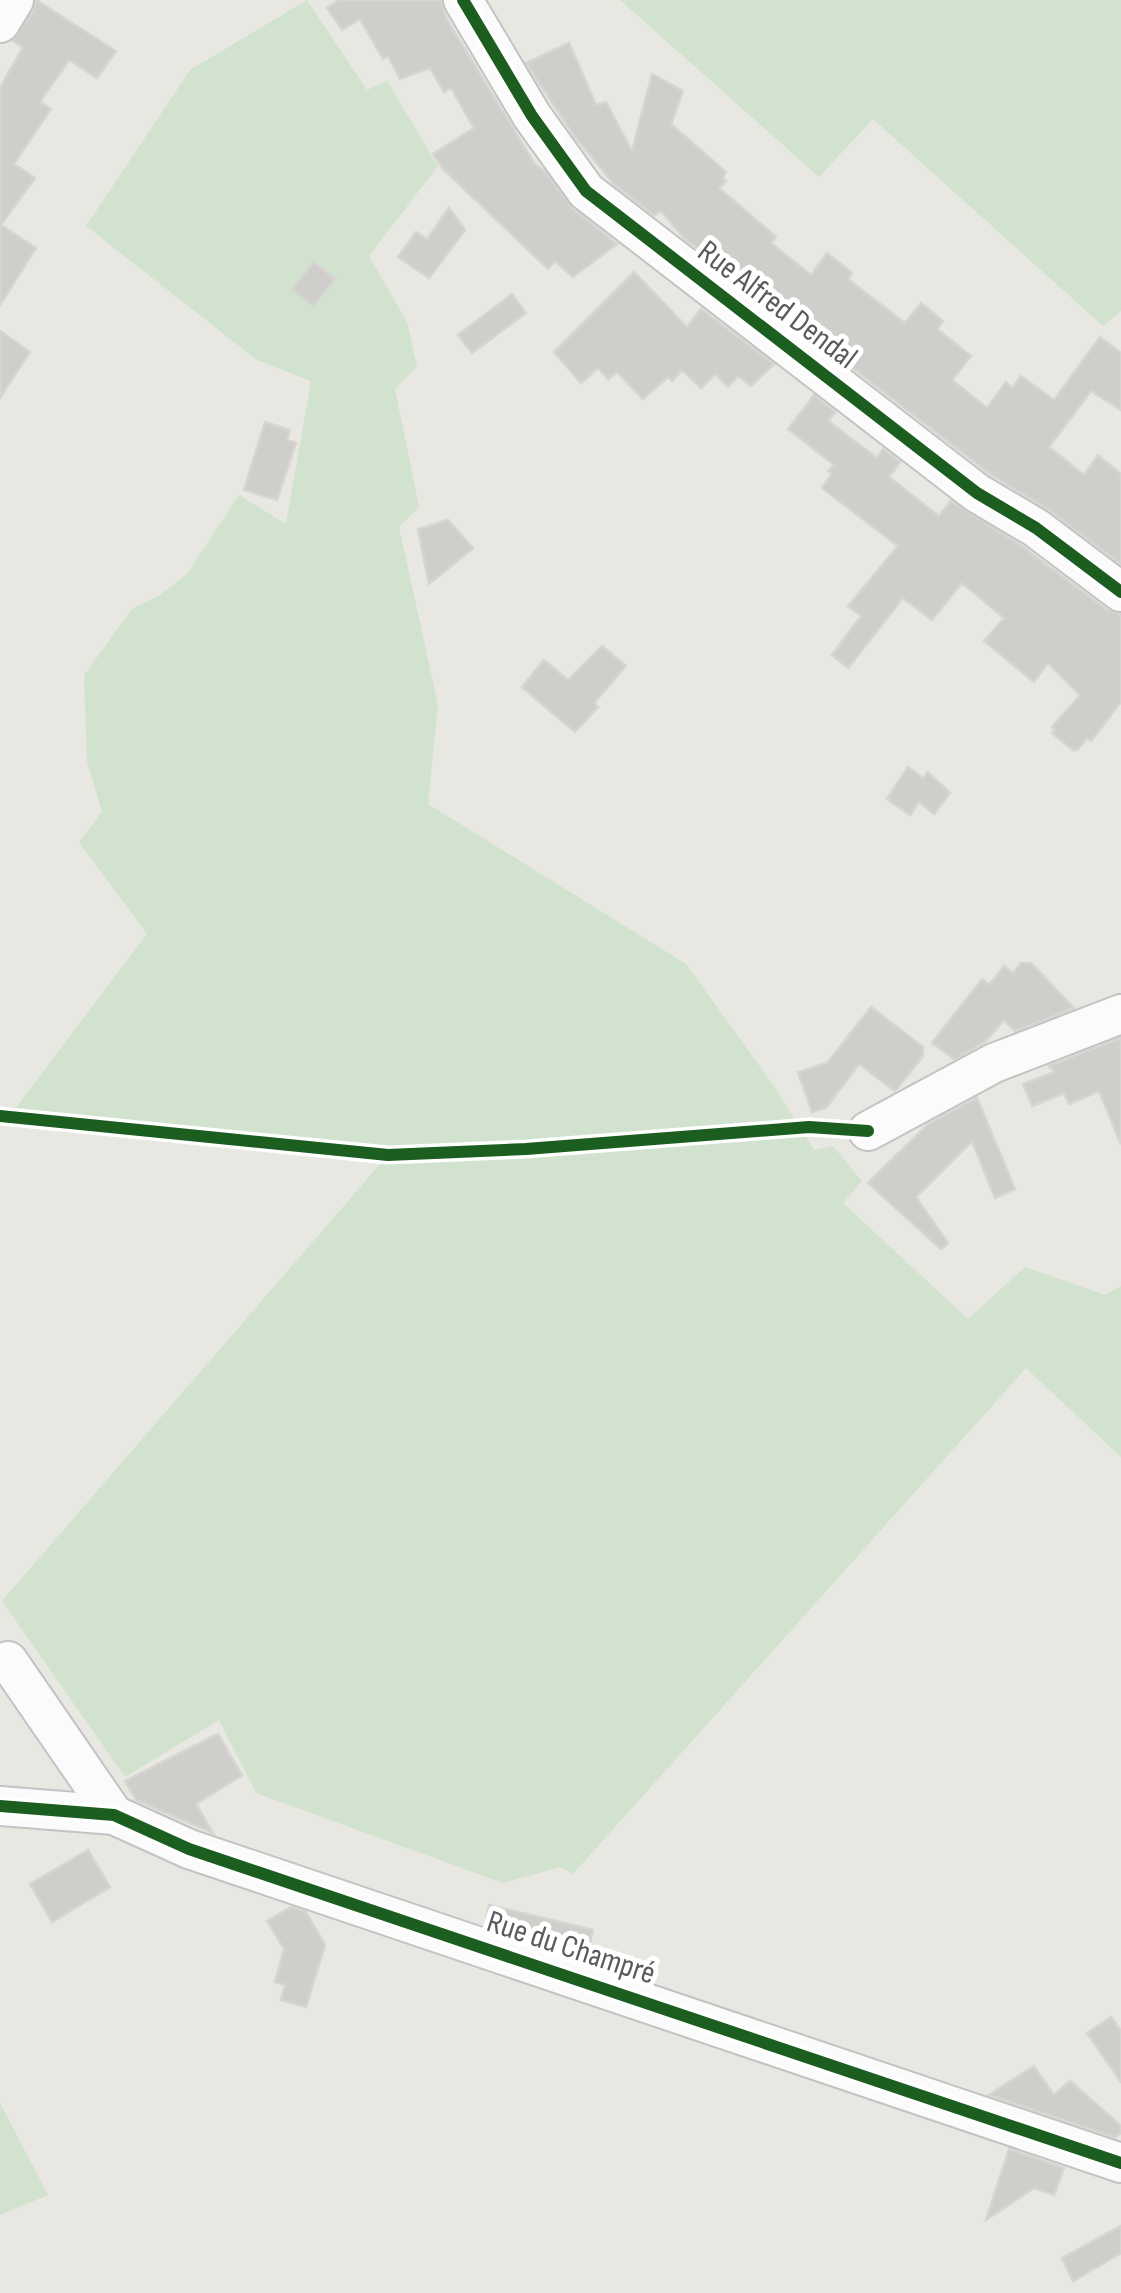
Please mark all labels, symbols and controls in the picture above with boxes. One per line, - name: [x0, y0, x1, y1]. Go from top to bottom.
- street label: Rue Alfred Dendal: [690, 232, 864, 378]
- street label: Rue du Champré: [482, 1902, 660, 1994]

